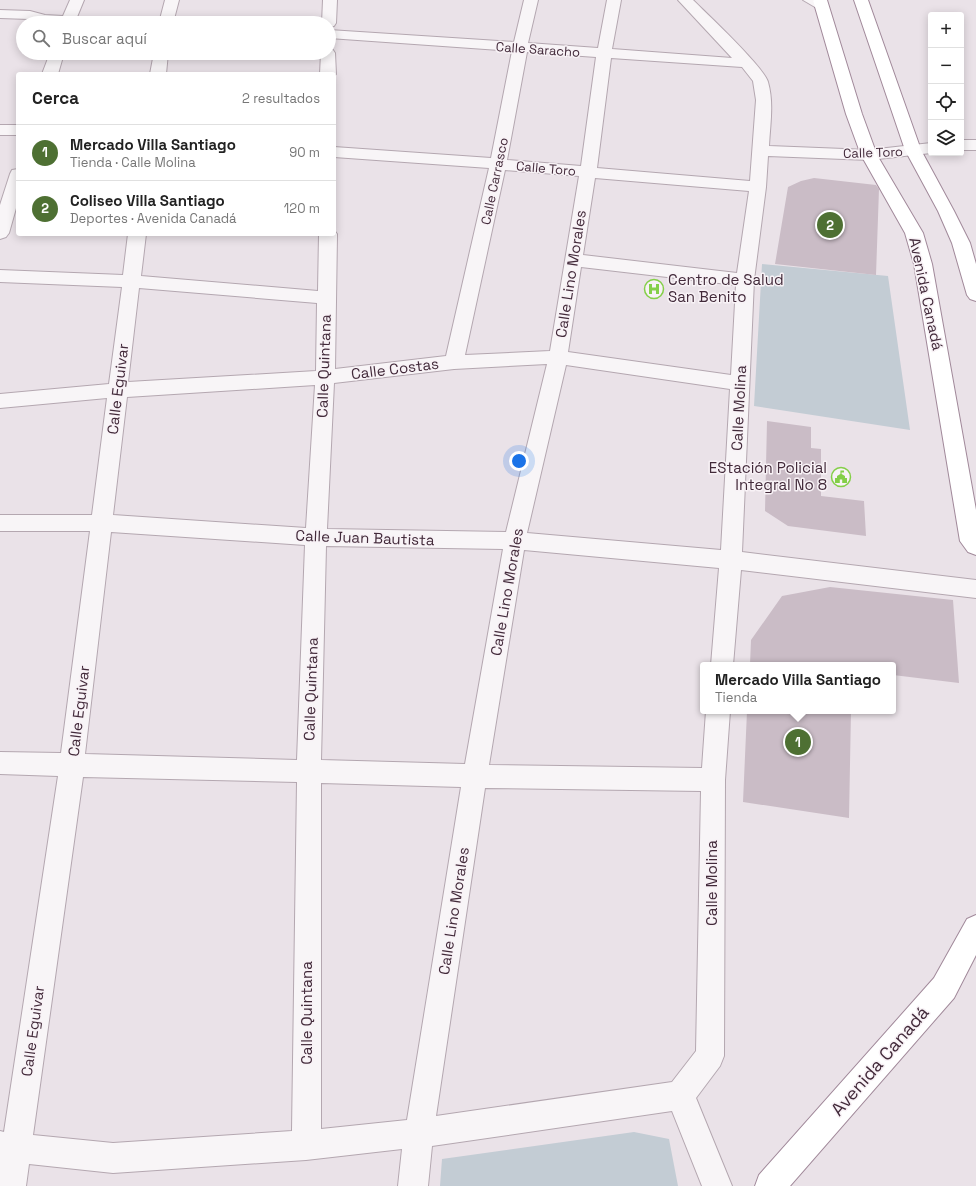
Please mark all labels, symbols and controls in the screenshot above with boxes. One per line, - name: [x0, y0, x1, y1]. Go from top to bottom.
- map controls: [928, 12, 964, 156]
- button: +: [928, 12, 964, 48]
- search box: [16, 16, 336, 60]
- icon: search: [30, 27, 52, 49]
- text: Buscar aquí: [62, 29, 147, 48]
- street label: Calle Saracho: [495, 38, 581, 61]
- button: −: [928, 48, 964, 84]
- button: locate: [928, 84, 964, 120]
- text: Cerca: [32, 87, 79, 109]
- text: 2 resultados: [242, 90, 320, 107]
- button: layers: [928, 120, 964, 156]
- text: Mercado Villa Santiago: [70, 135, 236, 154]
- street label: Calle Carrasco: [477, 136, 512, 226]
- street label: Calle Toro: [843, 143, 903, 162]
- text: 1: [42, 144, 48, 161]
- text: 90 m: [289, 144, 320, 161]
- text: Tienda · Calle Molina: [70, 154, 196, 171]
- street label: Calle Toro: [515, 157, 577, 180]
- text: Coliseo Villa Santiago: [70, 191, 225, 210]
- text: 2: [41, 200, 49, 217]
- text: 120 m: [284, 200, 320, 217]
- street label: Calle Lino Morales: [551, 209, 590, 339]
- text: Deportes · Avenida Canadá: [70, 210, 237, 227]
- pin: 2: [817, 210, 843, 240]
- street label: Avenida Canadá: [905, 236, 948, 352]
- place label: Centro de Salud San Benito: [668, 270, 784, 306]
- hospital icon: Centro de Salud San Benito: [643, 278, 665, 300]
- street label: Calle Quintana: [312, 314, 335, 418]
- street label: Calle Eguivar: [103, 342, 133, 435]
- street label: Calle Costas: [350, 354, 440, 383]
- street label: Calle Molina: [727, 364, 750, 451]
- your location: [509, 451, 529, 471]
- place label: EStación Policial Integral No 8: [709, 458, 827, 494]
- public building icon: EStación Policial Integral No 8: [830, 466, 852, 488]
- street label: Calle Juan Bautista: [295, 526, 435, 549]
- street label: Calle Lino Morales: [486, 527, 527, 657]
- street label: Calle Quintana: [299, 637, 322, 741]
- popup: [700, 662, 896, 714]
- street label: Calle Eguivar: [64, 664, 94, 757]
- text: Mercado Villa Santiago: [715, 670, 881, 689]
- text: Tienda: [715, 689, 757, 706]
- pin: 1: [785, 727, 811, 757]
- street label: Calle Molina: [702, 840, 721, 926]
- street label: Calle Lino Morales: [434, 846, 473, 976]
- street label: Calle Quintana: [297, 961, 316, 1065]
- street label: Calle Eguivar: [17, 984, 48, 1078]
- street label: Avenida Canadá: [826, 1001, 934, 1120]

